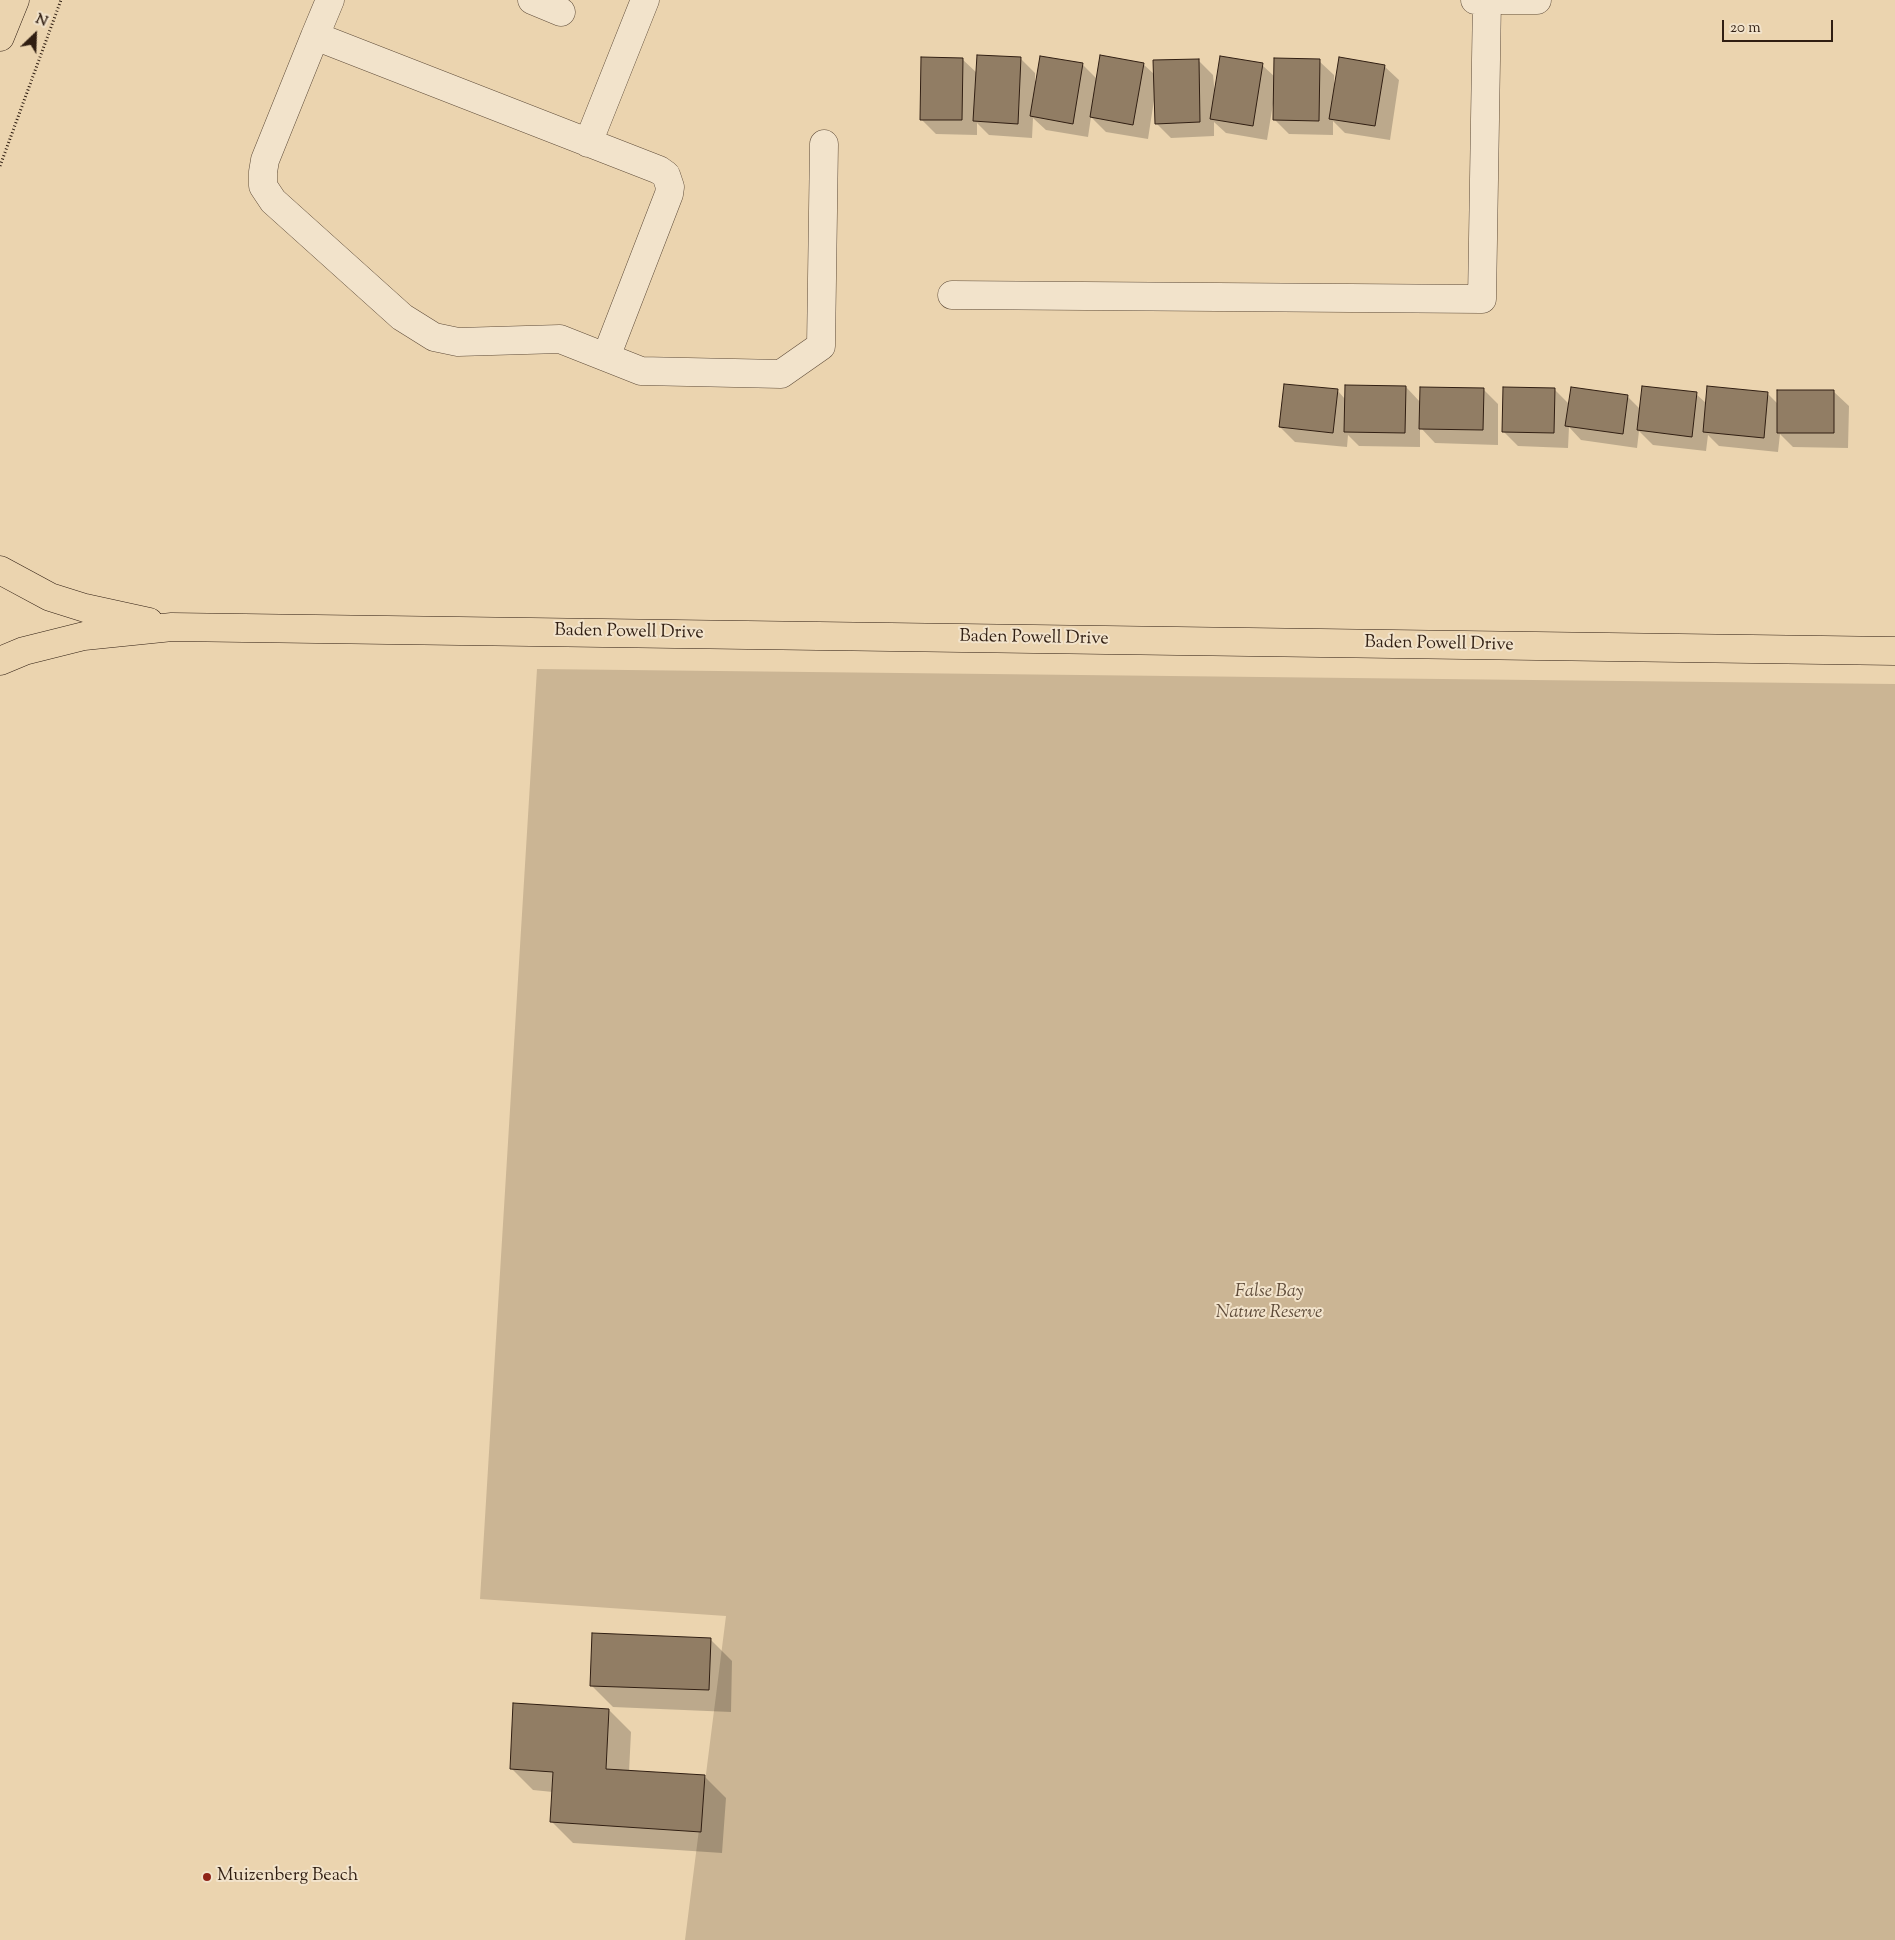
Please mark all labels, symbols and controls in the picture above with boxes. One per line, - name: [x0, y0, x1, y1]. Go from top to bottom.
- north arrow: [10, 10, 60, 60]
- text: N: [32, 10, 50, 33]
- scale bar: [1725, 10, 1836, 42]
- text: 20 m: [1730, 18, 1761, 39]
- street label: Baden Powell Drive: [554, 621, 704, 645]
- street label: Baden Powell Drive: [959, 627, 1109, 651]
- street label: Baden Powell Drive: [1364, 633, 1514, 657]
- park label: False Bay Nature Reserve: [1216, 1282, 1322, 1325]
- place label: Muizenberg Beach: [217, 1866, 358, 1888]
- marker: Muizenberg Beach: [201, 1871, 213, 1883]

